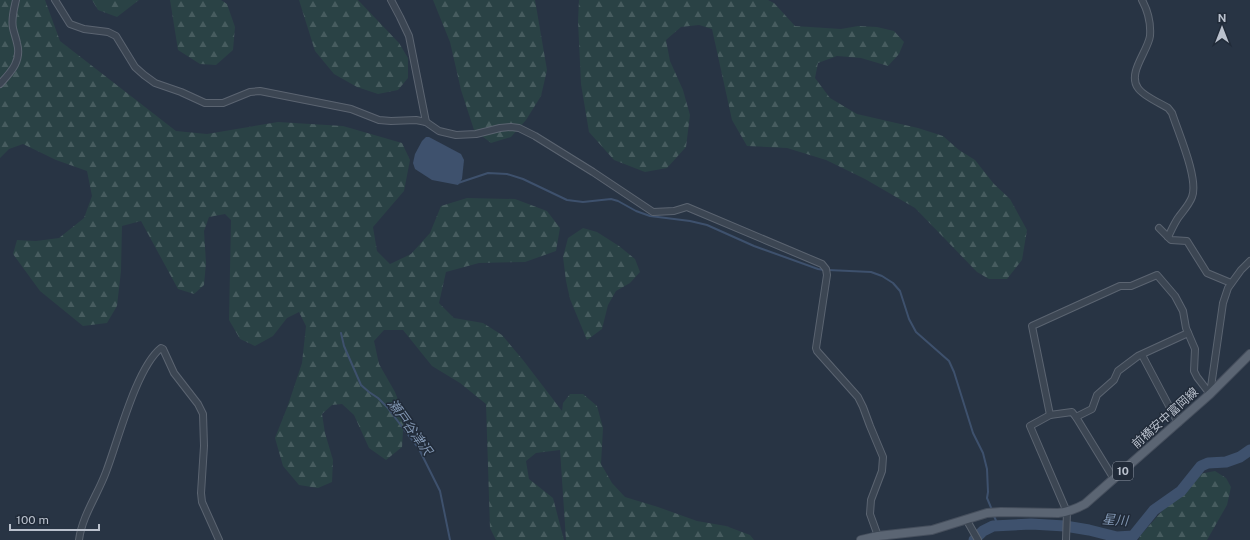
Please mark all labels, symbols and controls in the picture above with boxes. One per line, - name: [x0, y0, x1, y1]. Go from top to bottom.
- north arrow: [1202, 8, 1242, 48]
- text: N: [1218, 12, 1226, 24]
- street label: 前橋安中富岡線: [1129, 385, 1201, 451]
- water label: 瀬戸谷津沢: [385, 396, 436, 459]
- road number: 10: [1113, 462, 1133, 480]
- scale bar: [10, 506, 99, 532]
- water label: 星川: [1102, 512, 1130, 529]
- text: 100 m: [16, 513, 49, 527]

